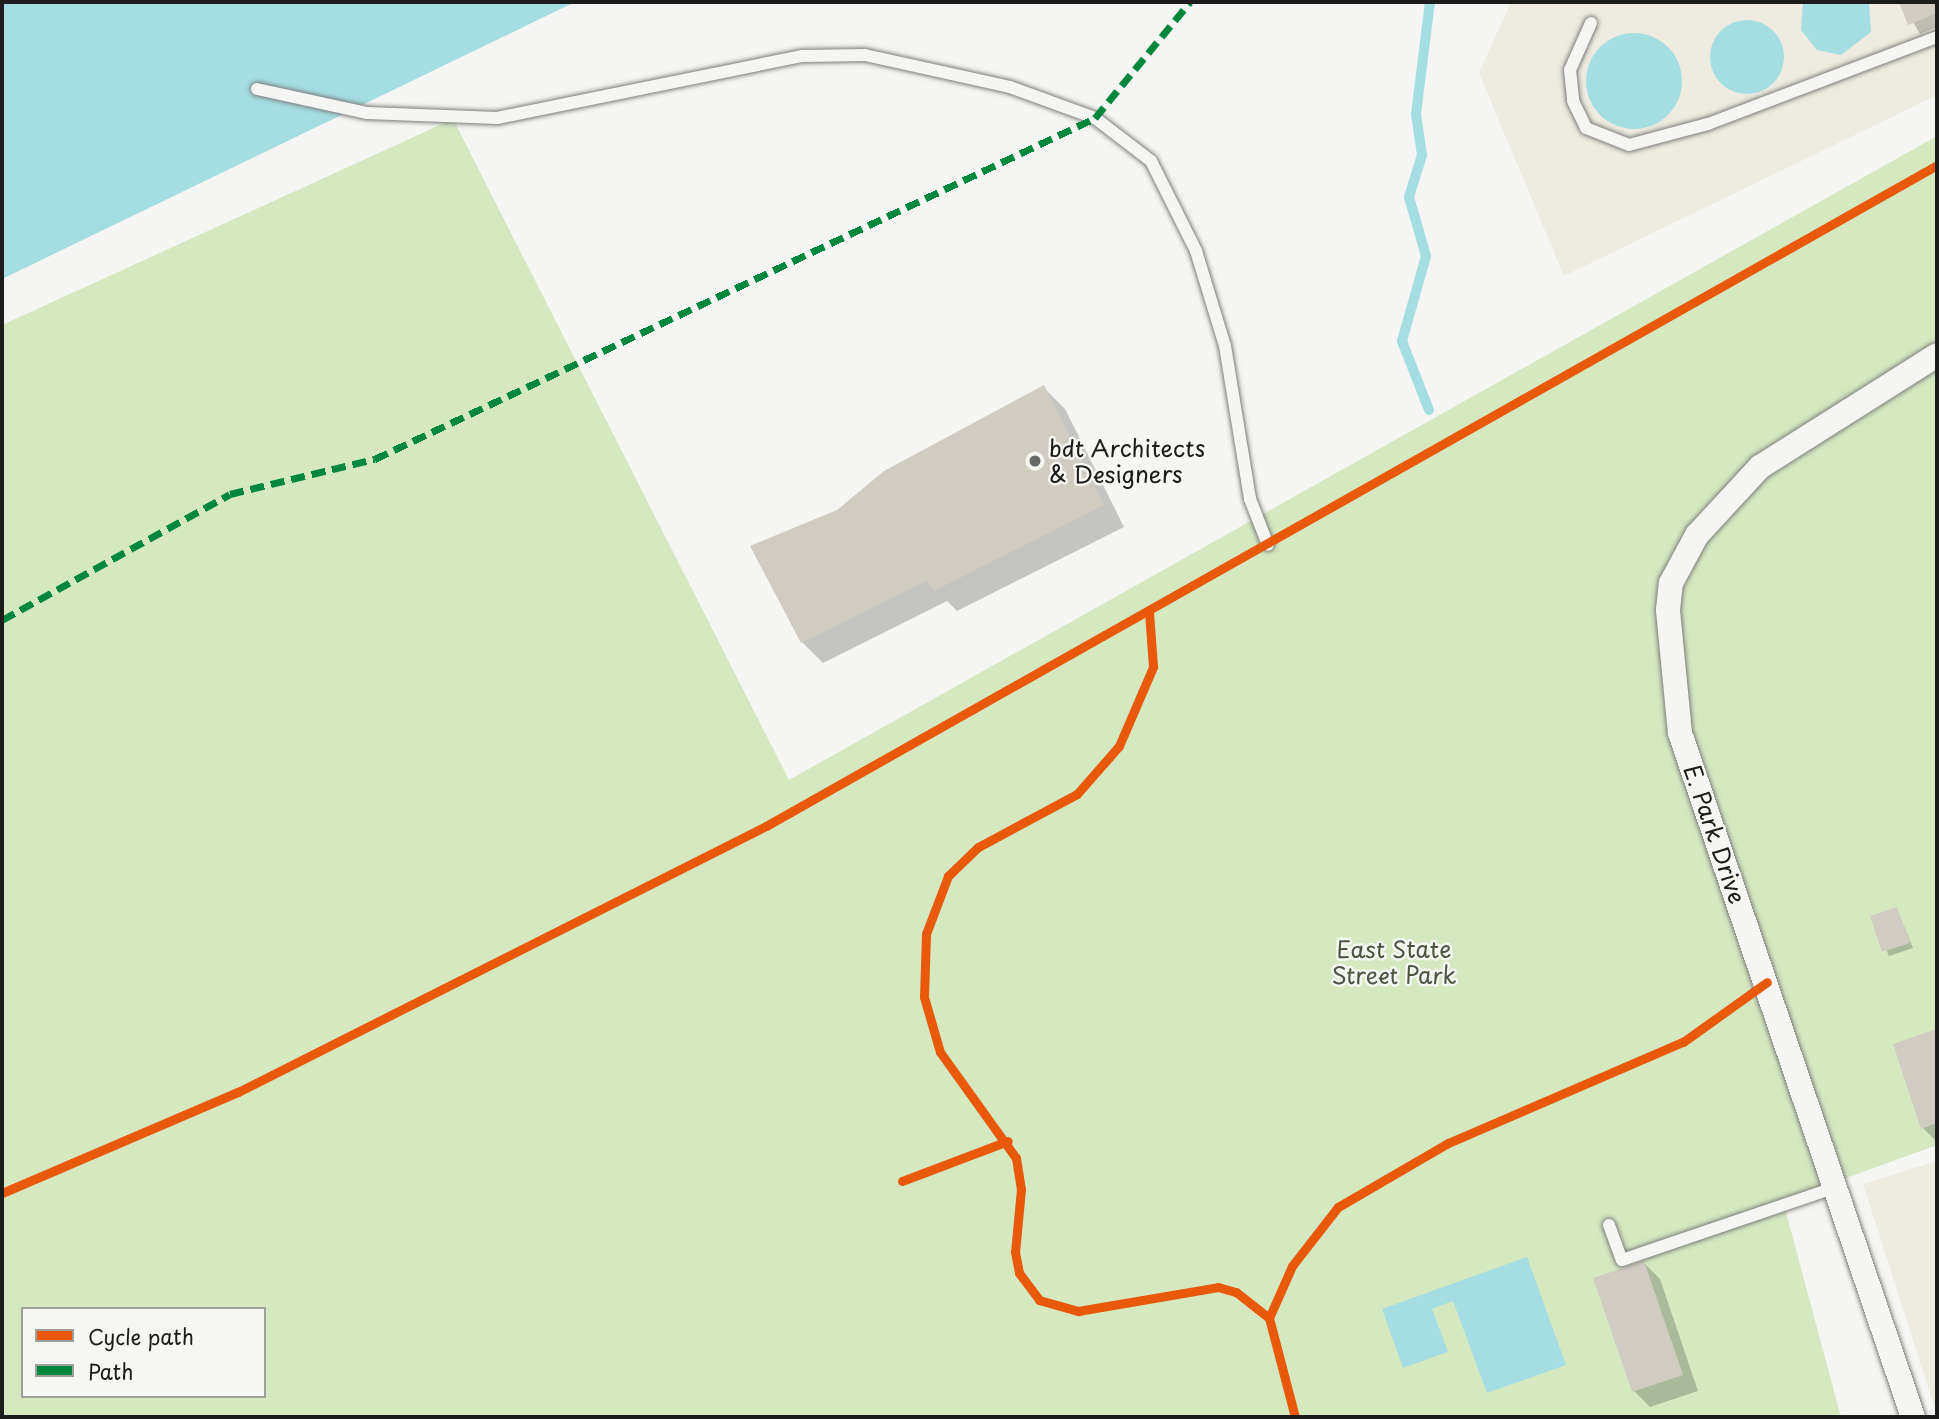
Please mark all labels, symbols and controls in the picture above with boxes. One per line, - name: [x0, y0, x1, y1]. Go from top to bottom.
- place label: bdt Architects & Designers: [1049, 434, 1207, 488]
- marker: bdt Architects & Designers: [1027, 453, 1043, 469]
- street label: E. Park Drive: [1678, 761, 1752, 907]
- park label: East State Street Park: [1330, 935, 1458, 989]
- legend: [21, 1307, 266, 1398]
- text: Cycle path: [88, 1320, 194, 1352]
- text: Path: [88, 1355, 133, 1387]

